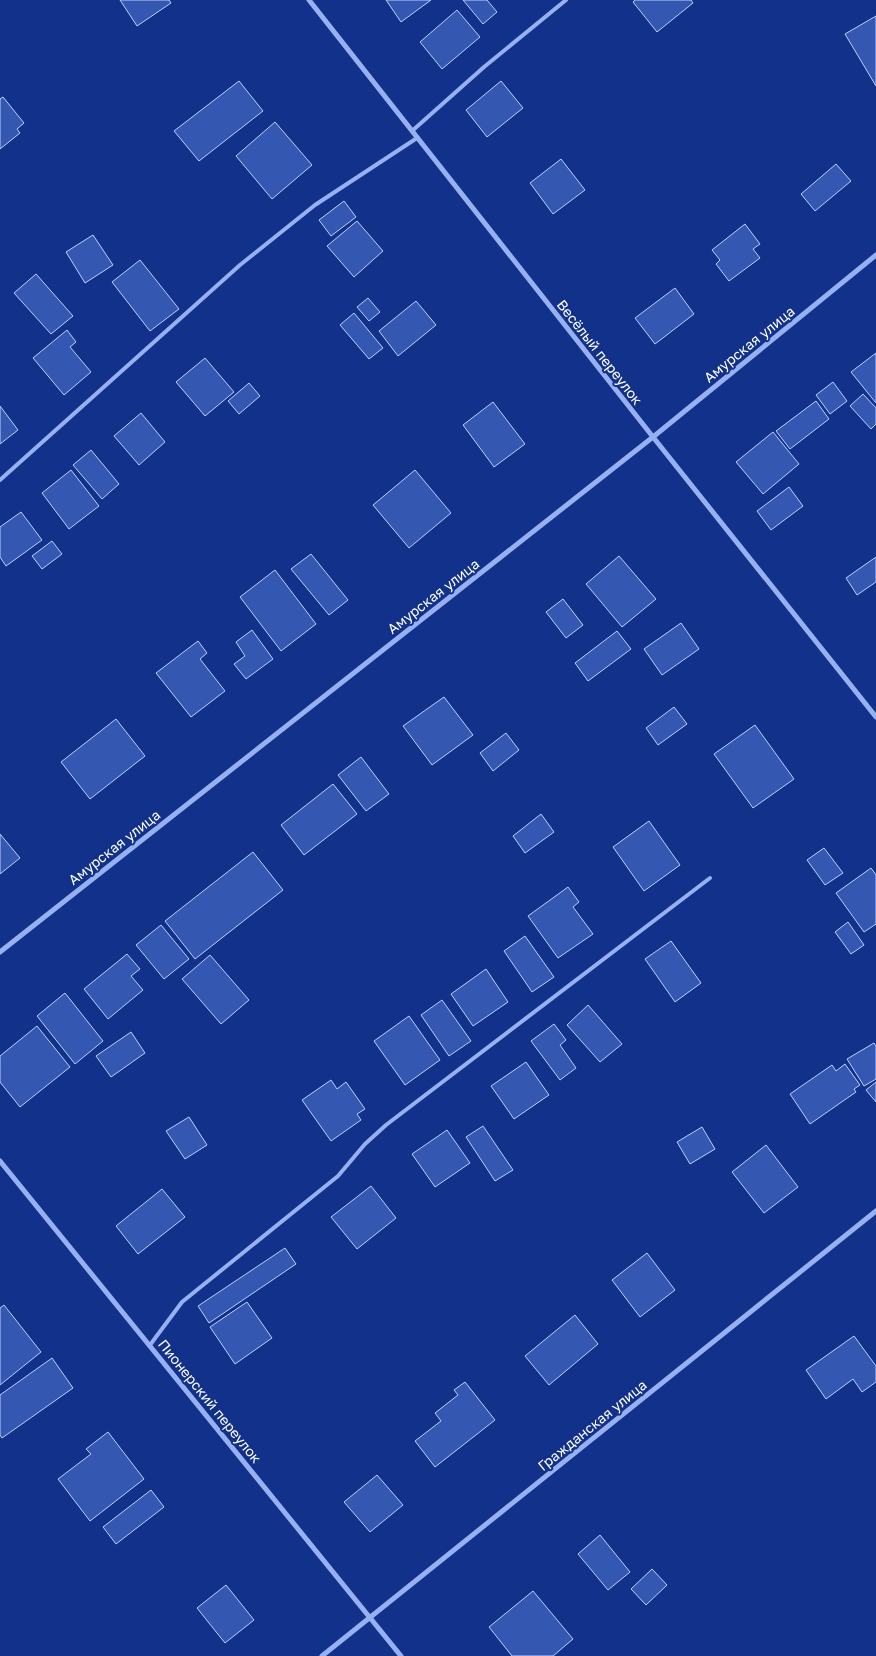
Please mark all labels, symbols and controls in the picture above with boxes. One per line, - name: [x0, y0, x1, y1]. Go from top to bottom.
- street label: Весёлый переулок: [554, 296, 646, 408]
- street label: Амурская улица: [700, 302, 798, 386]
- street label: Амурская улица: [384, 555, 482, 637]
- street label: Амурская улица: [65, 806, 163, 888]
- street label: Пионерский переулок: [155, 1336, 265, 1466]
- street label: Гражданская улица: [534, 1376, 650, 1474]

